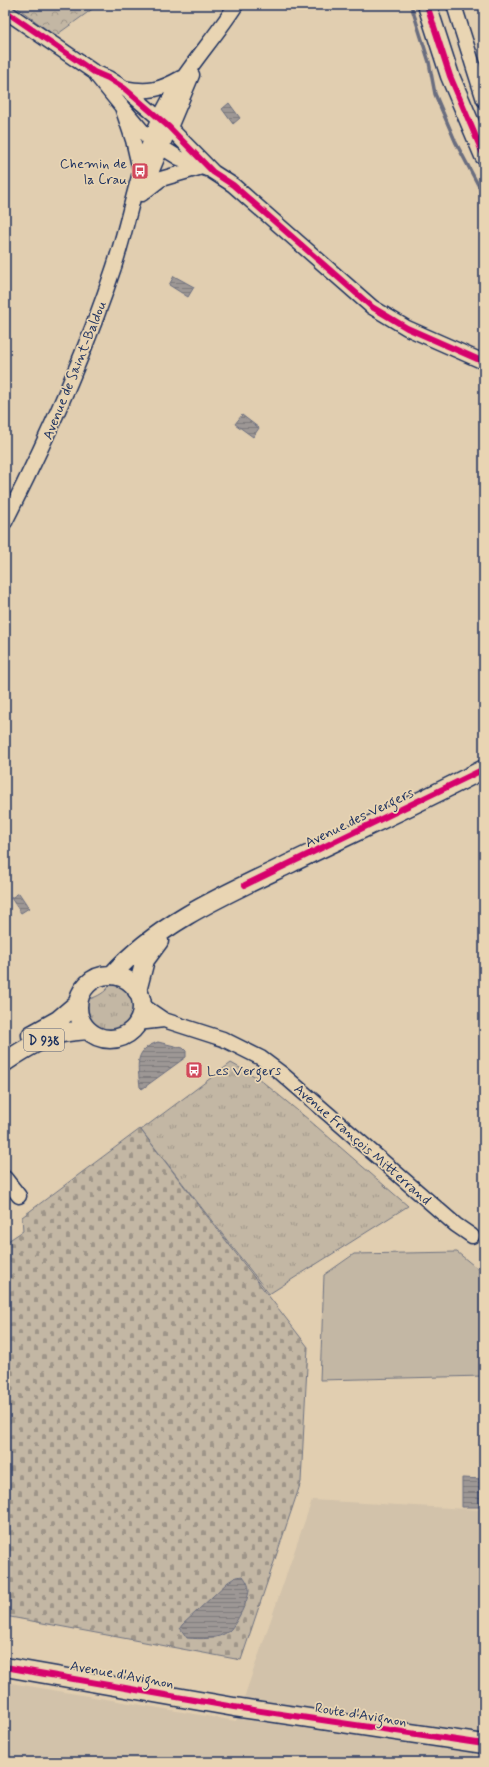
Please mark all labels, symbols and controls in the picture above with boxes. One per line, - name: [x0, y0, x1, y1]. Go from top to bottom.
- place label: Chemin de la Crau: [60, 155, 127, 189]
- bus stop icon: Chemin de la Crau: [130, 161, 150, 181]
- street label: Avenue de Saint-Baldou: [39, 298, 111, 442]
- street label: Avenue des Vergers: [302, 784, 418, 854]
- road number: D 938: [24, 1029, 64, 1051]
- bus stop icon: Les Vergers: [184, 1060, 204, 1080]
- place label: Les Vergers: [207, 1062, 281, 1082]
- street label: Avenue François Mitterrand: [290, 1080, 435, 1209]
- street label: Avenue d'Avignon: [68, 1657, 175, 1695]
- street label: Route d'Avignon: [313, 1699, 408, 1733]

